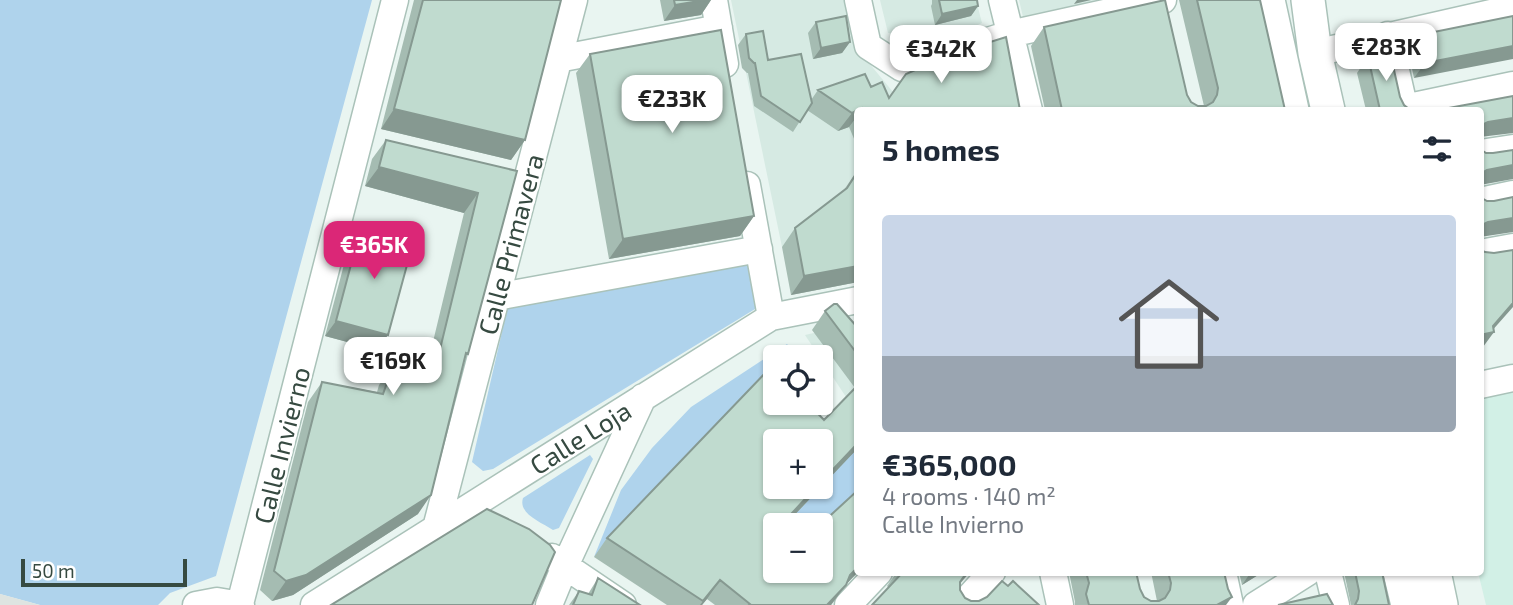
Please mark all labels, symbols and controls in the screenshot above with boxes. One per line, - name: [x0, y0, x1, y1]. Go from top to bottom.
- pin: €283K: [1337, 24, 1435, 83]
- pin: €342K: [892, 25, 990, 85]
- text: €283K: [1351, 32, 1421, 60]
- text: €342K: [906, 34, 976, 62]
- pin: €233K: [623, 76, 721, 135]
- text: €233K: [638, 84, 706, 112]
- icon: filters: [1418, 130, 1456, 168]
- text: 5 homes: [882, 131, 1000, 167]
- street label: Calle Primavera: [471, 150, 549, 338]
- pin: €365K: [325, 222, 423, 281]
- text: €365K: [340, 230, 408, 258]
- icon: home: [1106, 261, 1232, 387]
- pin: €169K: [344, 338, 442, 397]
- map controls: [763, 345, 833, 583]
- button: locate: [763, 345, 833, 415]
- text: €169K: [360, 346, 426, 374]
- street label: Calle Invierno: [247, 363, 315, 527]
- street label: Calle Loja: [524, 394, 636, 480]
- button: +: [763, 429, 833, 499]
- text: €365,000: [882, 446, 1017, 482]
- text: 4 rooms · 140 m²: [882, 482, 1056, 510]
- text: Calle Invierno: [882, 510, 1024, 538]
- button: −: [763, 513, 833, 583]
- scale bar: [21, 556, 187, 588]
- text: 50 m: [32, 559, 75, 582]

